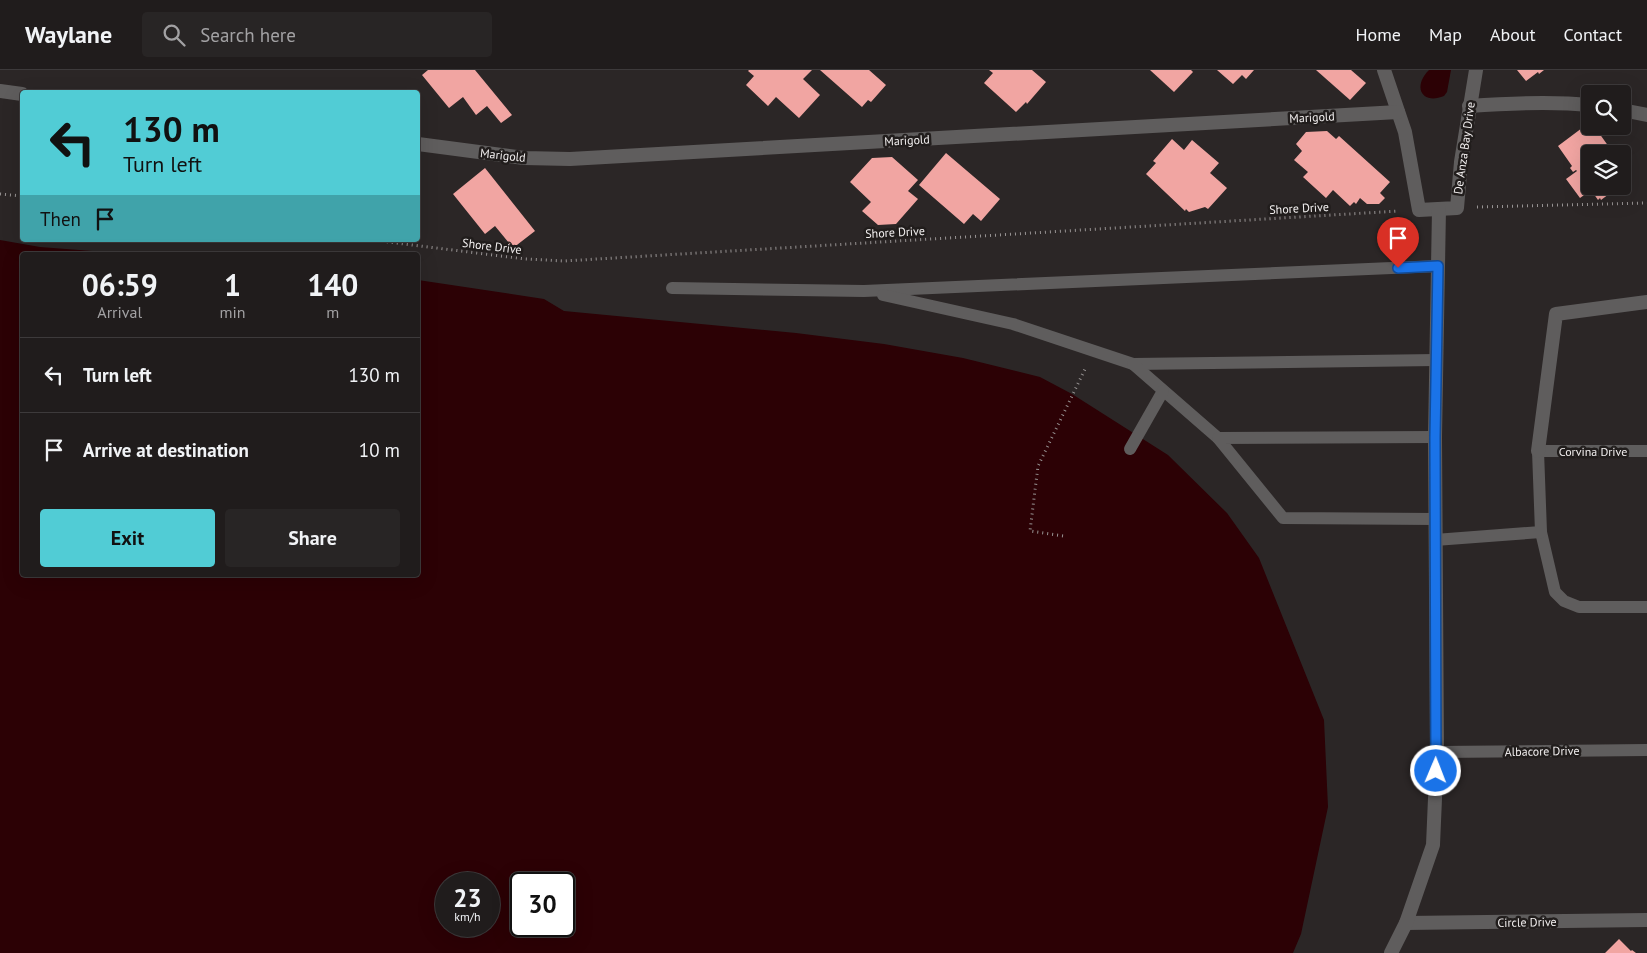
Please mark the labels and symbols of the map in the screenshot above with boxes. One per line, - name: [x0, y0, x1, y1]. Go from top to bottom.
- street label: De Anza Bay Drive: [1450, 101, 1478, 195]
- street label: Marigold: [1289, 108, 1335, 126]
- street label: Marigold: [884, 131, 930, 149]
- street label: Marigold: [480, 145, 526, 165]
- street label: Shore Drive: [1269, 199, 1329, 217]
- pin: [1377, 217, 1419, 268]
- street label: Shore Drive: [865, 223, 925, 241]
- street label: Shore Drive: [461, 235, 523, 257]
- street label: Corvina Drive: [1559, 444, 1627, 459]
- street label: Albacore Drive: [1504, 743, 1580, 759]
- position arrow: [1409, 744, 1461, 796]
- speed limit sign: 30: [510, 872, 575, 937]
- street label: Circle Drive: [1497, 914, 1557, 930]

